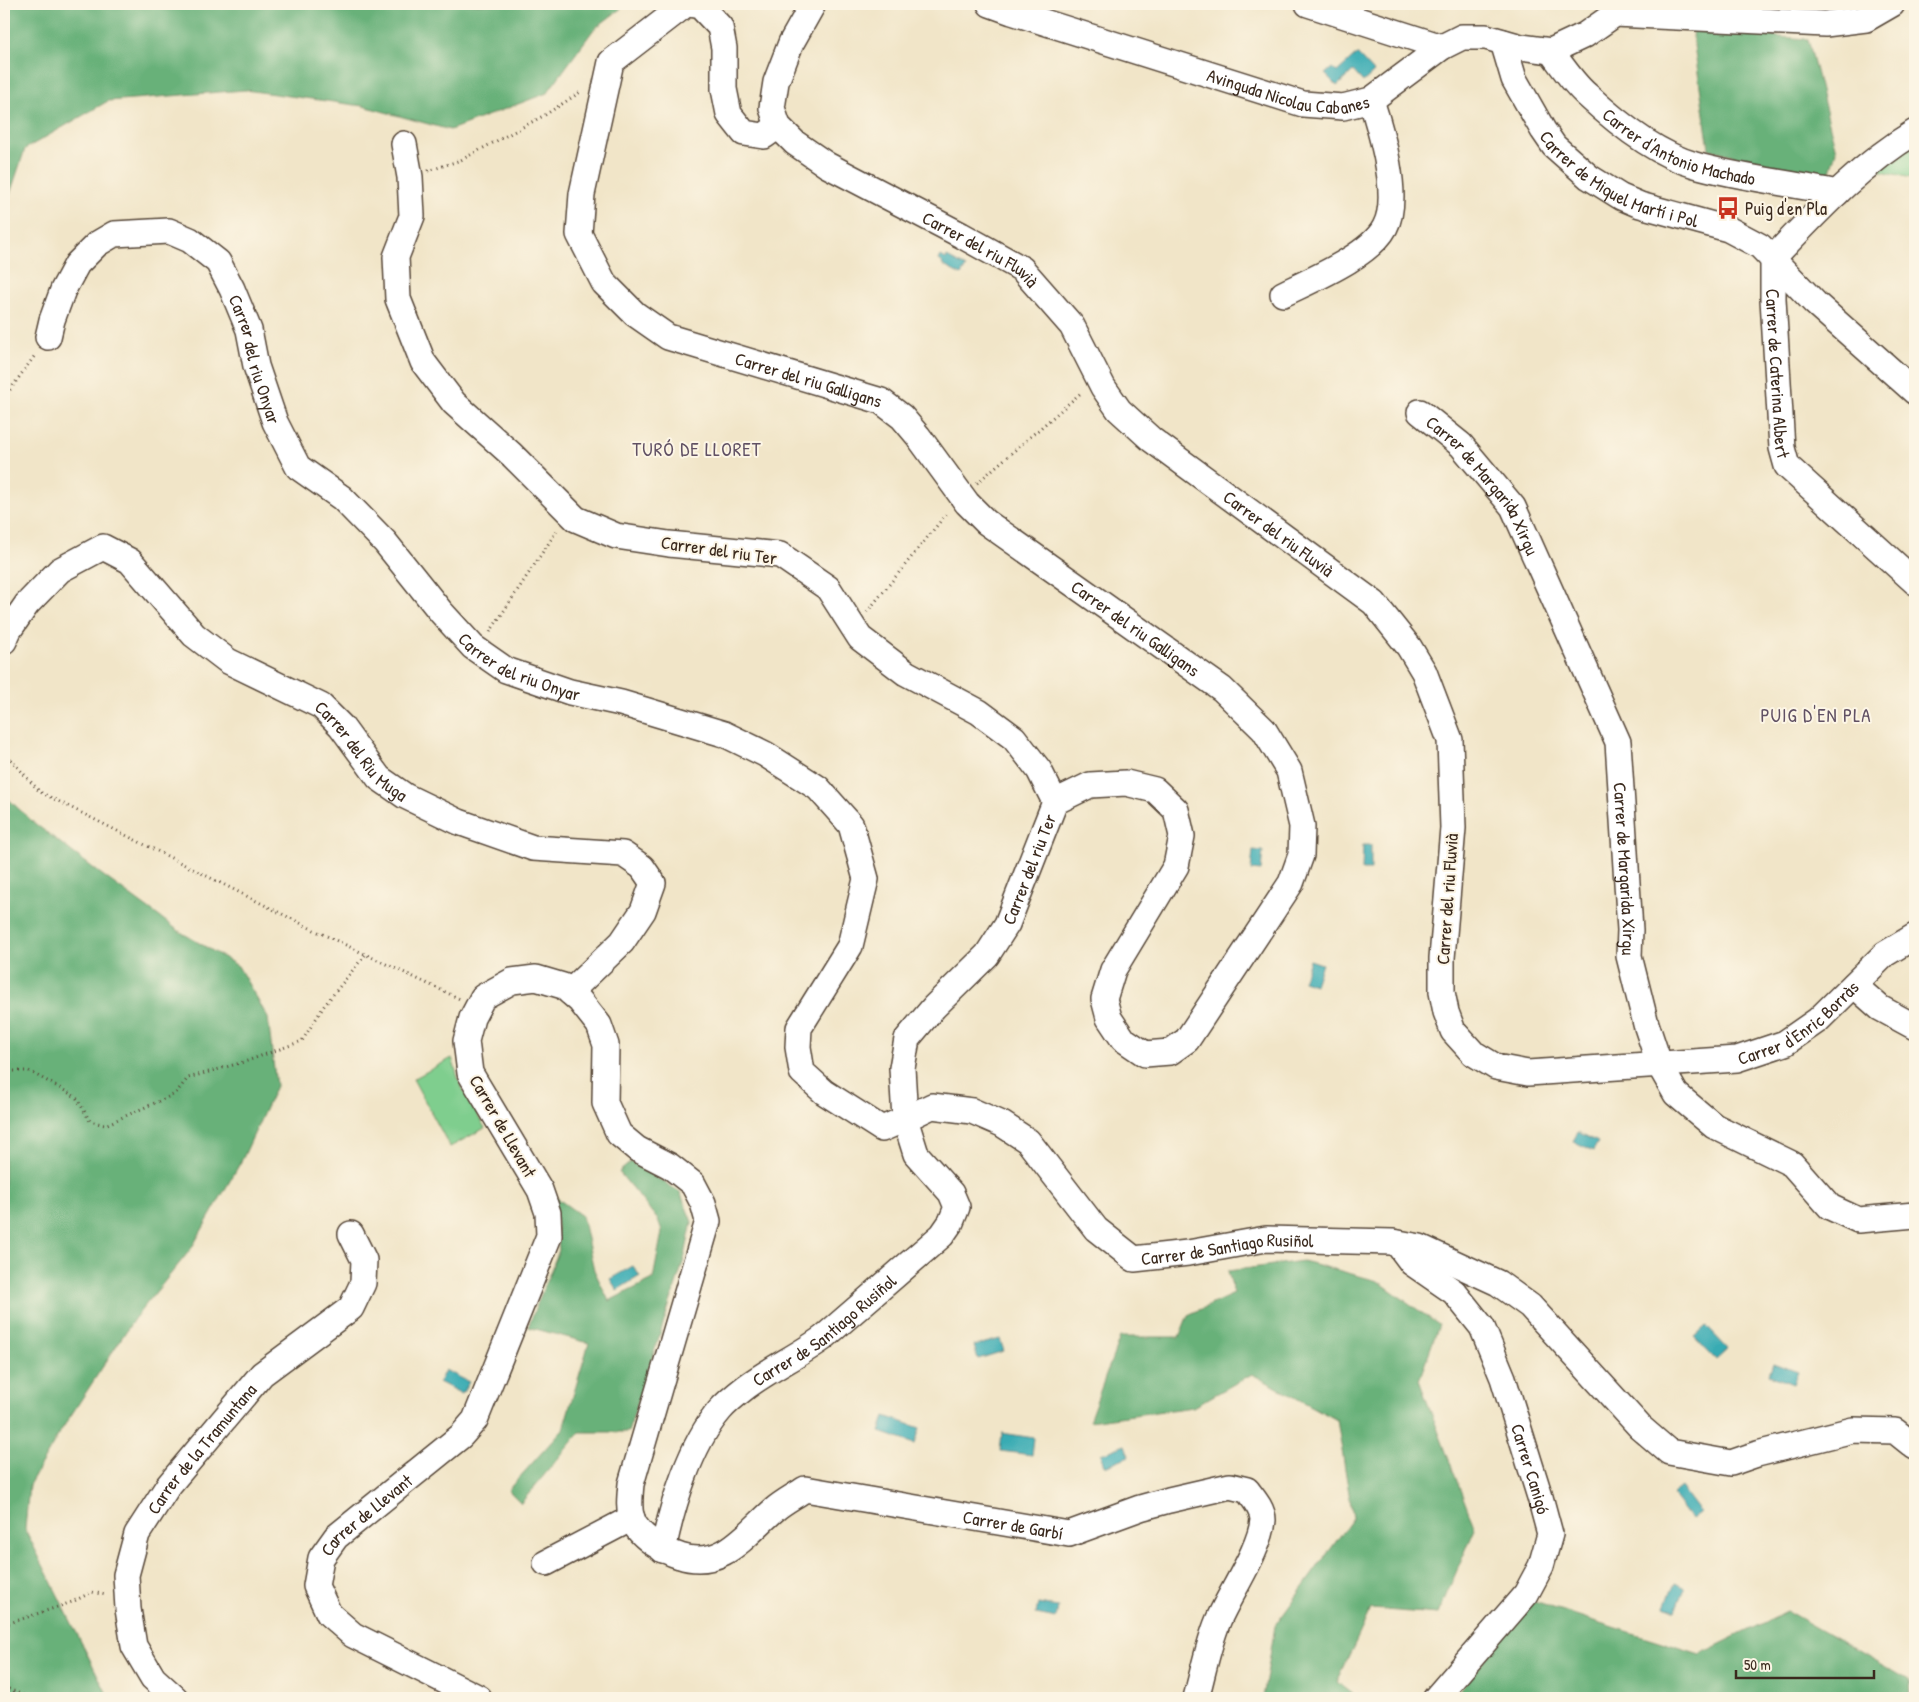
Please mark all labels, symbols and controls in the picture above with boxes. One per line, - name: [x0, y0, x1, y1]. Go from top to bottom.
- street label: Avinguda Nicolau Cabanes: [1204, 62, 1372, 120]
- street label: Carrer d'Antonio Machado: [1597, 102, 1757, 191]
- street label: Carrer de Miquel Martí i Pol: [1534, 125, 1702, 233]
- bus stop icon: Puig d'en Pla: [1715, 195, 1741, 221]
- place label: Puig d'en Pla: [1745, 196, 1827, 221]
- street label: Carrer del riu Fluvià: [918, 205, 1045, 292]
- street label: Carrer de Caterina Albert: [1761, 289, 1797, 462]
- street label: Carrer del riu Onyar: [223, 291, 287, 427]
- street label: Carrer del riu Galligans: [732, 345, 885, 413]
- street label: Carrer de Margarida Xirgu: [1421, 409, 1545, 559]
- district label: TURÓ DE LLORET: [632, 436, 762, 462]
- street label: Carrer del riu Fluvià: [1218, 484, 1339, 582]
- street label: Carrer del riu Ter: [659, 529, 779, 571]
- street label: Carrer del riu Galligans: [1066, 574, 1205, 682]
- street label: Carrer del riu Onyar: [453, 627, 583, 706]
- street label: Carrer del Riu Muga: [310, 695, 413, 807]
- district label: PUIG D'EN PLA: [1760, 702, 1872, 728]
- street label: Carrer de Margarida Xirgu: [1608, 781, 1643, 956]
- street label: Carrer del riu Ter: [996, 810, 1062, 928]
- street label: Carrer del riu Fluvià: [1430, 833, 1464, 965]
- street label: Carrer d'Enric Borràs: [1734, 975, 1864, 1070]
- street label: Carrer de Llevant: [464, 1070, 543, 1183]
- street label: Carrer de Santiago Rusiñol: [1140, 1227, 1314, 1271]
- street label: Carrer de Santiago Rusiñol: [747, 1268, 901, 1392]
- street label: Carrer de la Tramuntana: [141, 1378, 262, 1519]
- street label: Carrer Canigó: [1505, 1420, 1557, 1517]
- street label: Carrer de Llevant: [314, 1467, 418, 1561]
- street label: Carrer de Garbí: [961, 1504, 1065, 1545]
- scale bar: [1736, 1647, 1874, 1679]
- text: 50 m: [1744, 1654, 1771, 1675]

